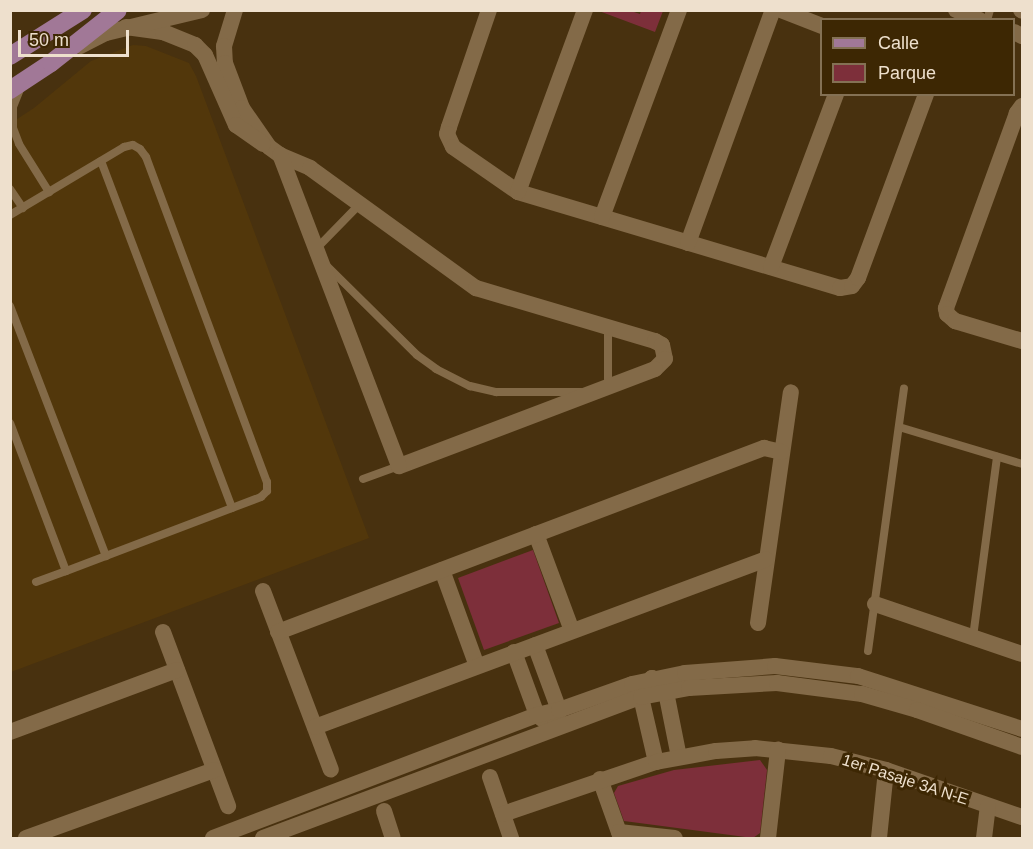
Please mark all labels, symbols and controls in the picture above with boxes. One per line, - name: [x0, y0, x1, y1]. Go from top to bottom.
- scale bar: [21, 18, 132, 56]
- legend: [820, 18, 1015, 96]
- text: 50 m: [29, 30, 69, 50]
- text: Calle: [878, 33, 919, 53]
- text: Parque: [878, 63, 936, 83]
- street label: 1er Pasaje 3A N-E: [839, 750, 971, 810]

